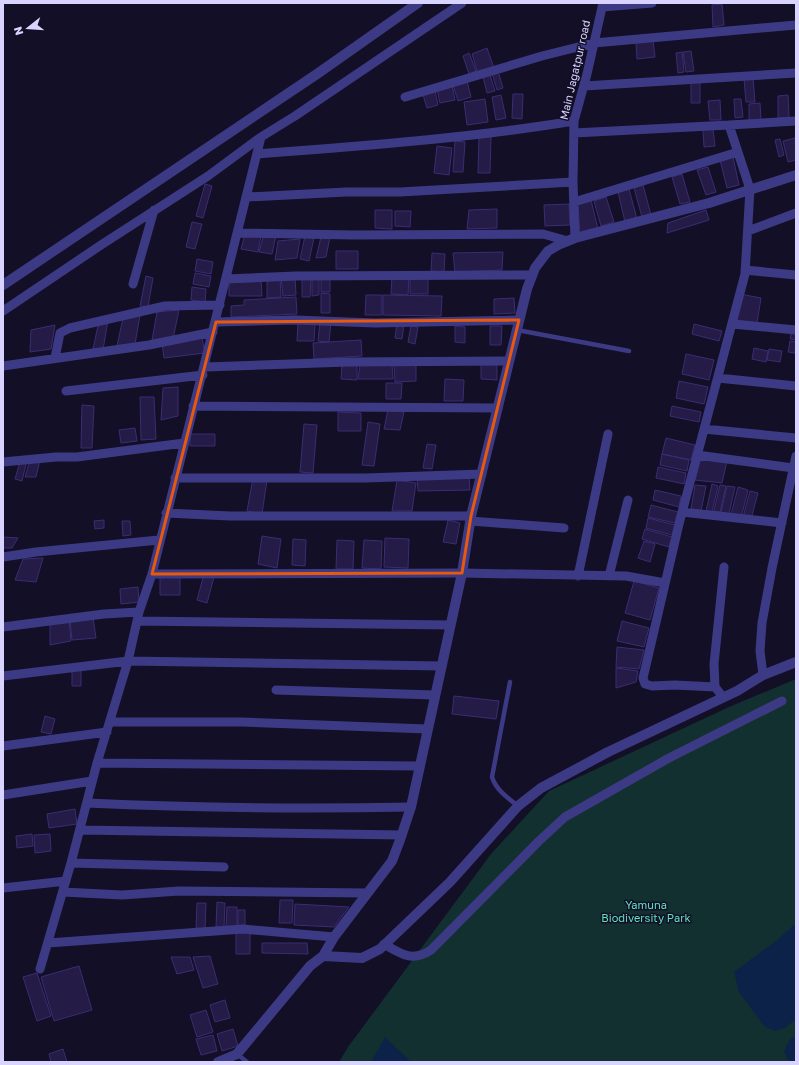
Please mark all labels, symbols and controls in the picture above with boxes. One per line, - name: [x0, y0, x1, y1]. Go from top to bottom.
- north arrow: [8, 8, 48, 48]
- street label: Main Jagatpur road: [557, 19, 592, 121]
- text: N: [11, 25, 25, 37]
- park label: Yamuna Biodiversity Park: [601, 898, 691, 924]

